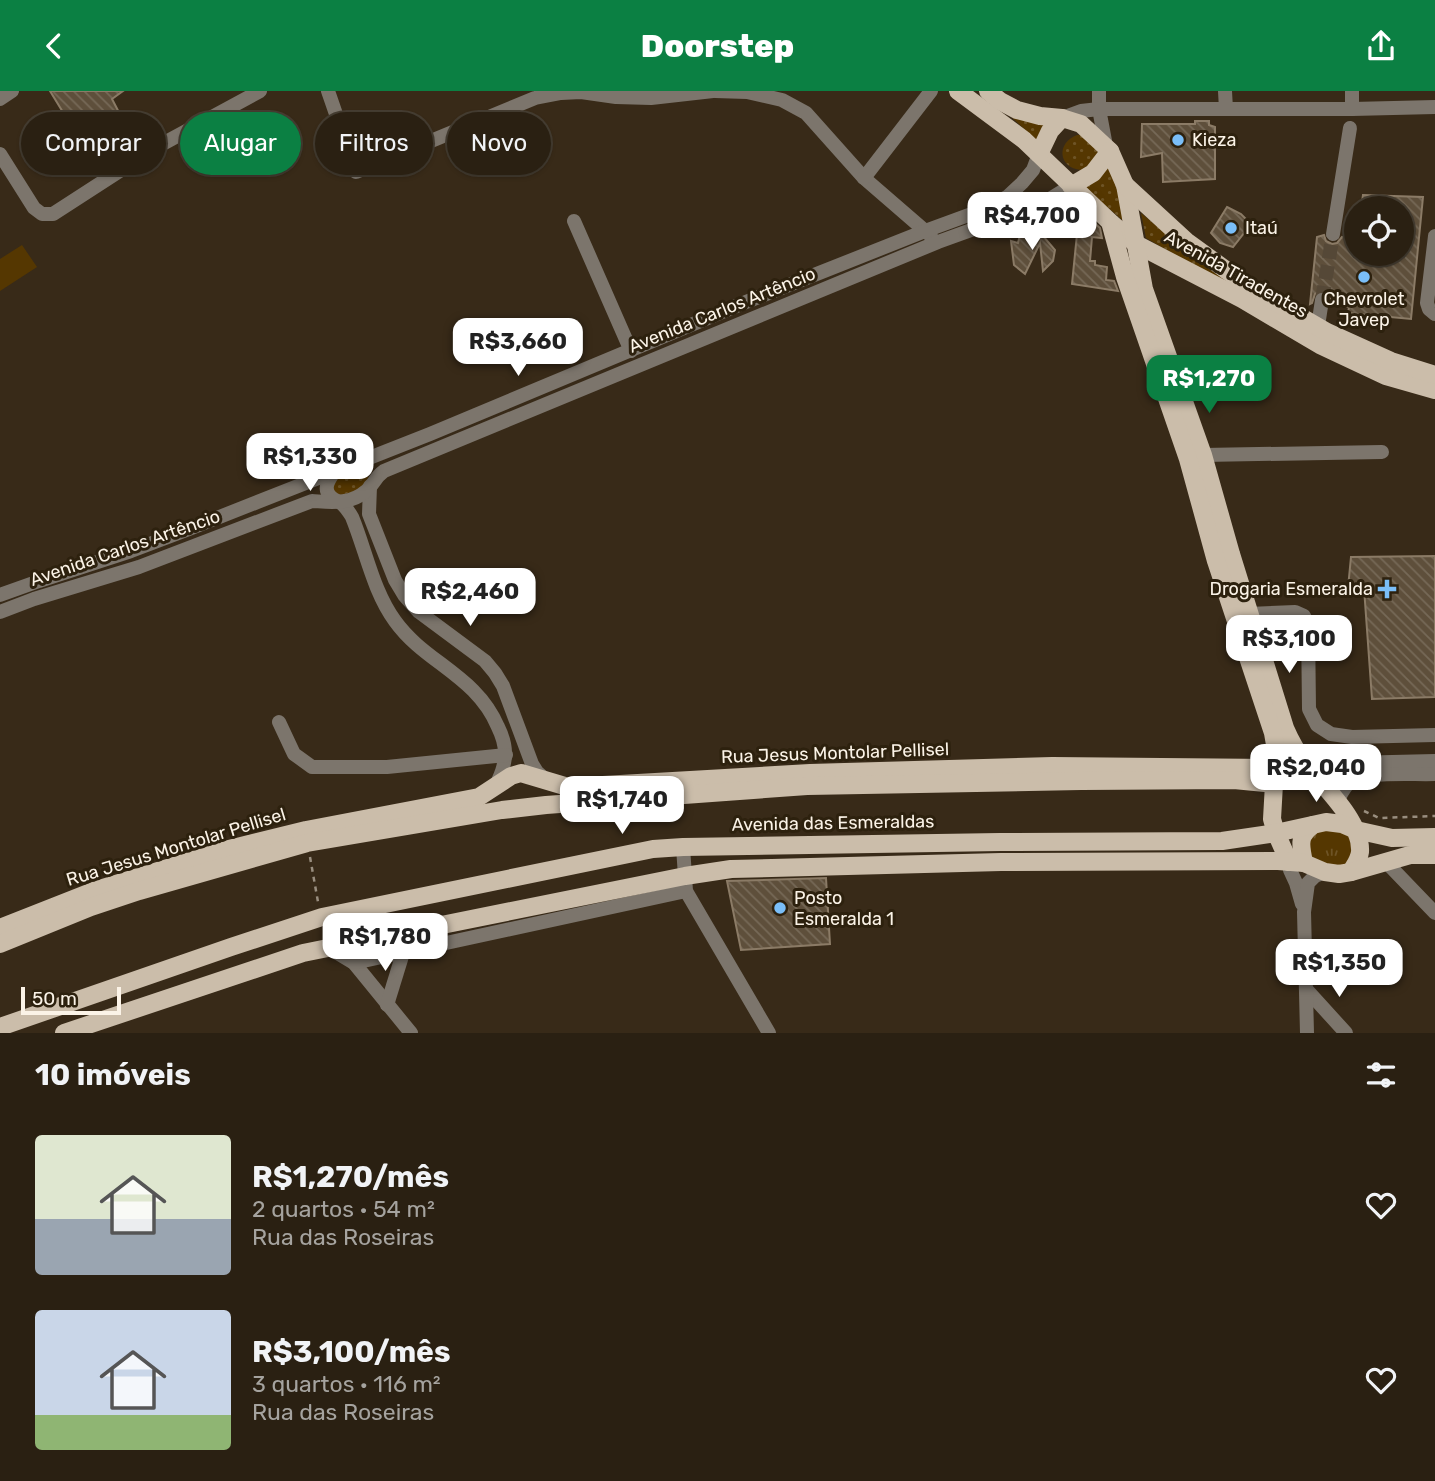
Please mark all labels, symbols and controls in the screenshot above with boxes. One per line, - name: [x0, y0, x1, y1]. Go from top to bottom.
- icon: back: [35, 27, 73, 65]
- text: Doorstep: [641, 27, 794, 65]
- icon: share: [1362, 27, 1400, 65]
- chip: Comprar: [21, 112, 166, 175]
- chip: Alugar: [180, 112, 301, 175]
- chip: Filtros: [315, 112, 433, 175]
- chip: Novo: [447, 112, 551, 175]
- place label: Kieza: [1192, 129, 1236, 151]
- marker: Kieza: [1170, 132, 1186, 148]
- pin: R$4,700: [967, 193, 1097, 252]
- map controls: [1344, 196, 1414, 266]
- button: locate: [1344, 196, 1414, 266]
- text: R$4,700: [984, 201, 1080, 229]
- place label: Itaú: [1245, 217, 1278, 239]
- marker: Itaú: [1223, 220, 1239, 236]
- street label: Avenida Tiradentes: [1161, 226, 1311, 322]
- street label: Avenida Carlos Artêncio: [625, 262, 819, 358]
- marker: Chevrolet Javep: [1356, 269, 1372, 285]
- place label: Chevrolet Javep: [1323, 288, 1405, 331]
- pin: R$3,660: [453, 319, 583, 378]
- text: R$3,660: [469, 327, 567, 355]
- pin: R$1,270: [1144, 355, 1274, 415]
- text: R$1,270: [1163, 364, 1255, 392]
- pin: R$1,330: [245, 433, 375, 493]
- text: R$1,330: [262, 442, 358, 470]
- street label: Avenida Carlos Artêncio: [27, 505, 223, 591]
- pin: R$2,460: [405, 568, 535, 628]
- text: R$2,460: [421, 577, 519, 605]
- place label: Drogaria Esmeralda: [1210, 578, 1373, 600]
- marker: Drogaria Esmeralda: [1379, 581, 1395, 597]
- pin: R$3,100: [1224, 615, 1354, 675]
- text: R$3,100: [1242, 624, 1336, 652]
- street label: Rua Jesus Montolar Pellisel: [721, 738, 949, 768]
- pin: R$2,040: [1251, 745, 1381, 804]
- text: R$2,040: [1266, 753, 1366, 781]
- pin: R$1,740: [557, 777, 687, 836]
- text: R$1,740: [576, 785, 668, 813]
- street label: Rua Jesus Montolar Pellisel: [64, 803, 288, 891]
- street label: Avenida das Esmeraldas: [731, 810, 935, 836]
- place label: Posto Esmeralda 1: [794, 887, 894, 930]
- marker: Posto Esmeralda 1: [772, 900, 788, 916]
- pin: R$1,780: [320, 913, 450, 973]
- text: R$1,780: [339, 922, 431, 950]
- pin: R$1,350: [1274, 939, 1404, 999]
- text: R$1,350: [1292, 948, 1386, 976]
- scale bar: [21, 984, 121, 1016]
- text: 50 m: [32, 987, 77, 1010]
- icon: filters: [1362, 1056, 1400, 1094]
- text: 10 imóveis: [35, 1057, 191, 1093]
- text: R$1,270/mês: [252, 1159, 449, 1195]
- icon: home: [91, 1163, 175, 1247]
- icon: heart: [1362, 1186, 1400, 1224]
- text: 2 quartos · 54 m²: [252, 1195, 435, 1223]
- text: Rua das Roseiras: [252, 1223, 434, 1251]
- text: R$3,100/mês: [252, 1334, 451, 1370]
- icon: home: [91, 1338, 175, 1422]
- icon: heart: [1362, 1361, 1400, 1399]
- text: 3 quartos · 116 m²: [252, 1370, 441, 1398]
- text: Rua das Roseiras: [252, 1398, 434, 1426]

